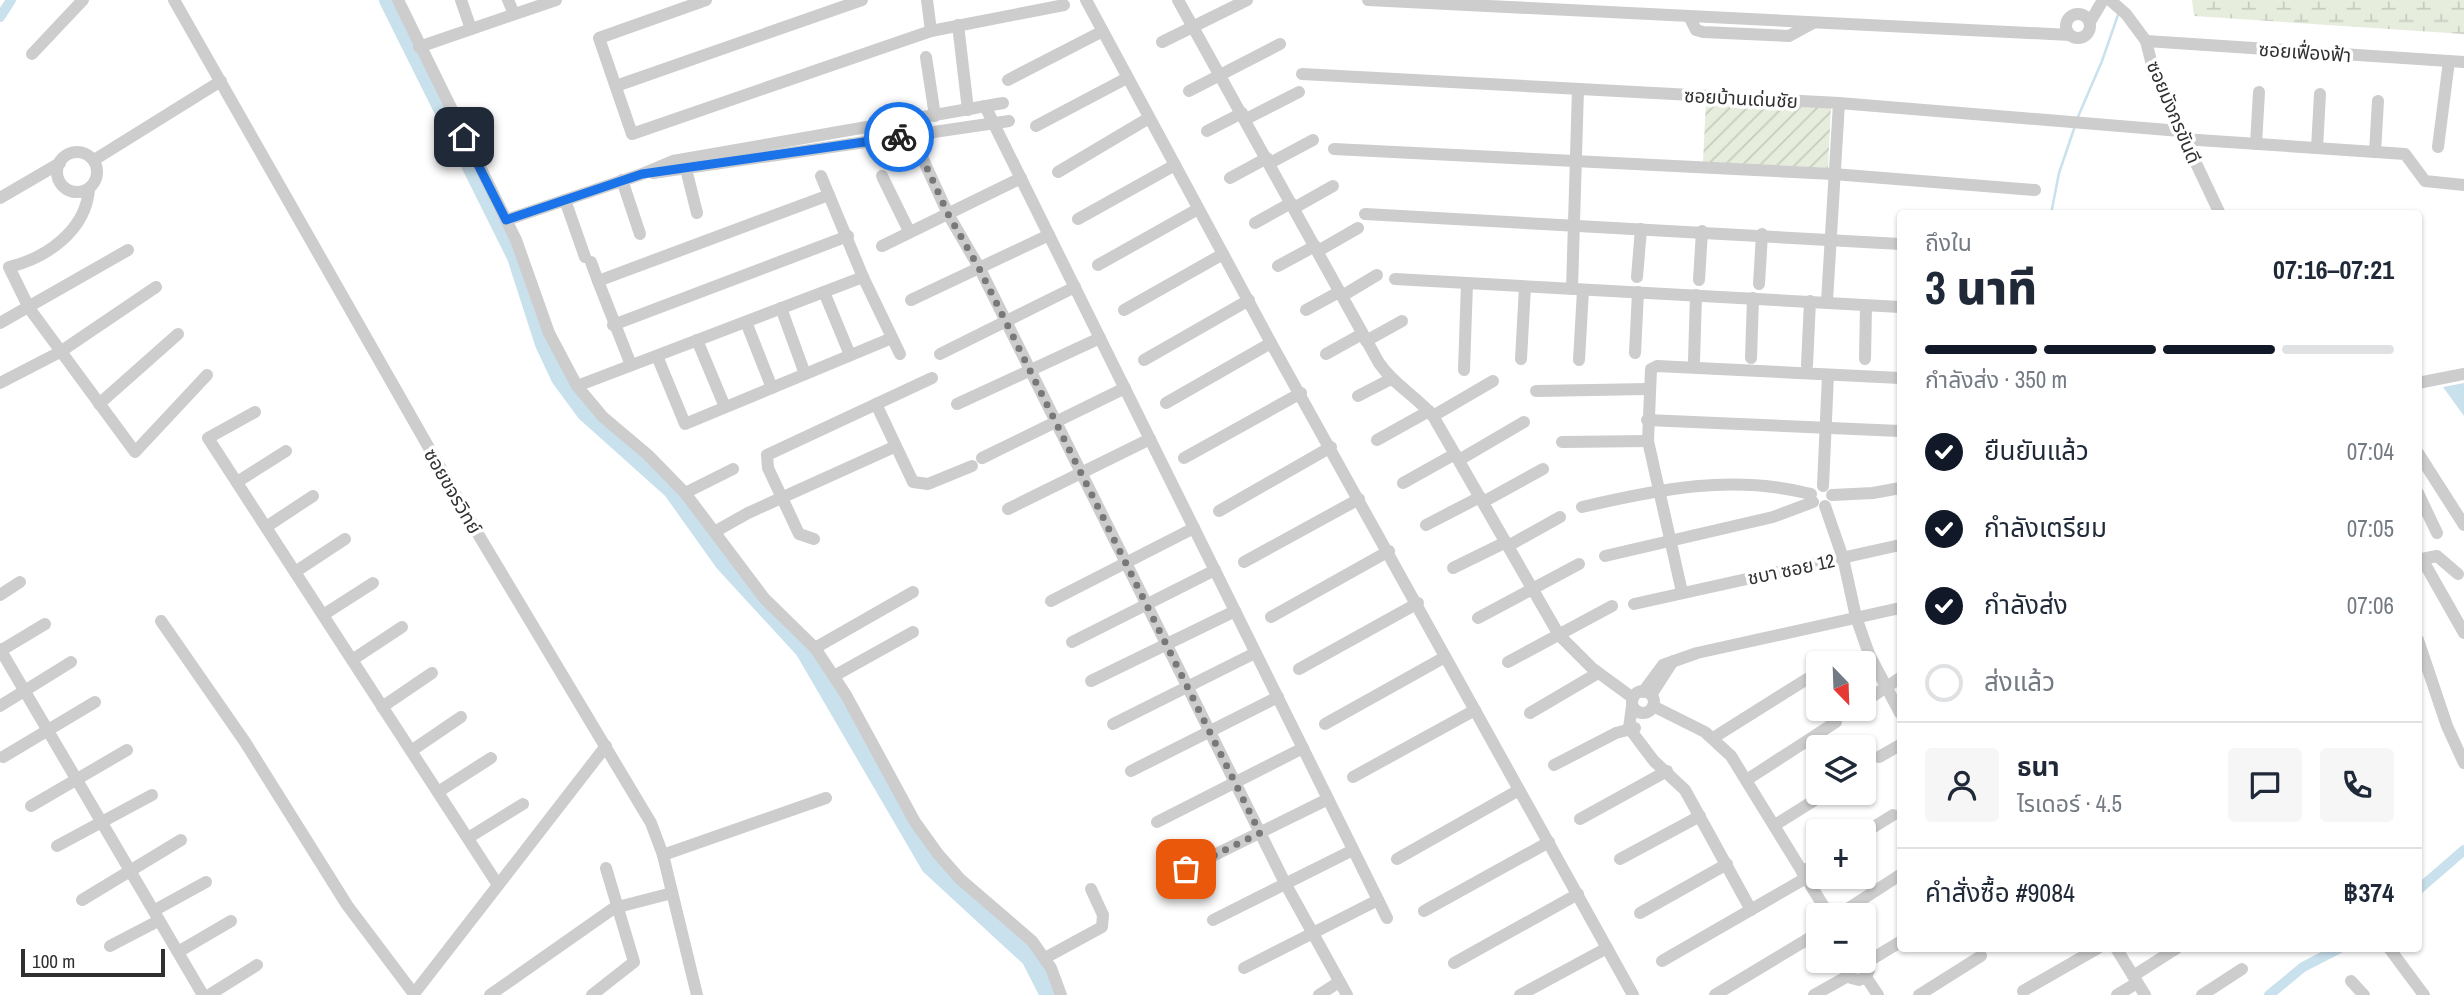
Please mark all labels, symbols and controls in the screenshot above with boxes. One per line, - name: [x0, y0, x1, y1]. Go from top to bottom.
- street label: ซอยเฟื่องฟ้า: [2258, 36, 2352, 68]
- street label: ซอยมังกรขันดี: [2141, 57, 2207, 167]
- street label: ซอยบ้านเด่นชัย: [1683, 82, 1799, 114]
- courier: [864, 102, 934, 172]
- pin: [434, 107, 494, 167]
- icon: home: [445, 118, 483, 156]
- icon: bike: [880, 118, 918, 156]
- text: ถึงใน: [1925, 227, 1972, 258]
- text: 07:16–07:21: [2273, 252, 2394, 287]
- text: 3 นาที: [1925, 256, 2037, 318]
- text: กำลังส่ง · 350 m: [1925, 364, 2067, 395]
- icon: check: [1925, 433, 1963, 471]
- text: ยืนยันแล้ว: [1984, 433, 2089, 468]
- text: 07:04: [2347, 436, 2394, 467]
- street label: ซอยขจรวิทย์: [418, 443, 488, 539]
- icon: check: [1925, 510, 1963, 548]
- text: กำลังเตรียม: [1984, 510, 2107, 545]
- text: 07:05: [2347, 513, 2394, 544]
- street label: ชบา ซอย 12: [1745, 547, 1837, 591]
- icon: check: [1925, 587, 1963, 625]
- text: กำลังส่ง: [1984, 587, 2068, 622]
- text: 07:06: [2347, 590, 2394, 621]
- north arrow: [1806, 651, 1876, 721]
- map controls: [1806, 651, 1876, 973]
- text: ส่งแล้ว: [1984, 664, 2055, 699]
- button: layers: [1806, 735, 1876, 805]
- button: person: [1925, 748, 1999, 822]
- button: chat: [2228, 748, 2302, 822]
- button: phone: [2320, 748, 2394, 822]
- text: ธนา: [2017, 749, 2060, 784]
- text: ไรเดอร์ · 4.5: [2017, 788, 2122, 819]
- button: +: [1806, 819, 1876, 889]
- pin: [1156, 839, 1216, 899]
- icon: bag: [1167, 850, 1205, 888]
- text: คำสั่งซื้อ #9084: [1925, 875, 2075, 910]
- text: ฿374: [2343, 875, 2394, 910]
- button: −: [1806, 903, 1876, 973]
- scale bar: [21, 946, 164, 978]
- text: 100 m: [32, 948, 75, 974]

